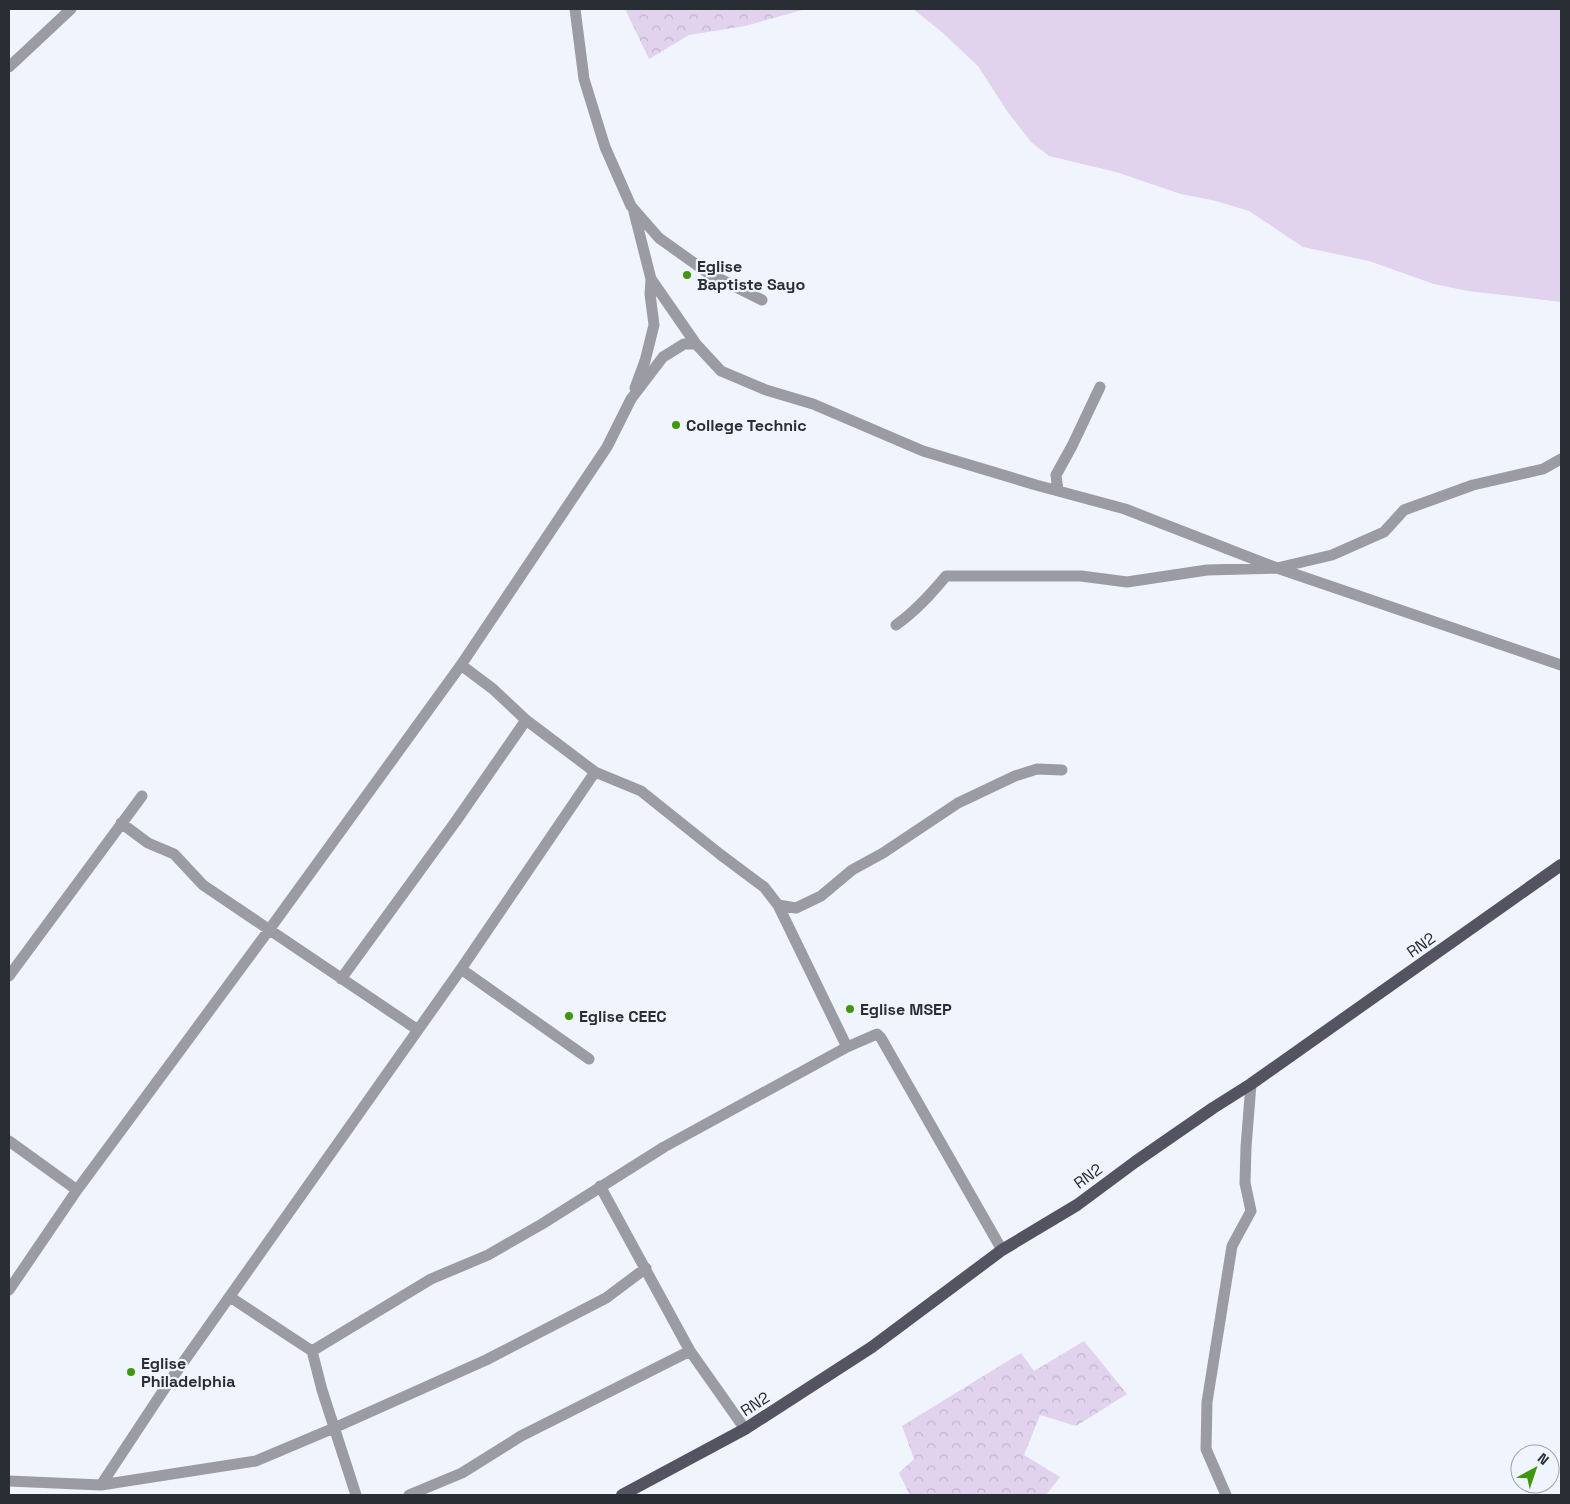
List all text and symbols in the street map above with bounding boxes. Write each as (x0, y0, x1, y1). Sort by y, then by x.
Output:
place label: Eglise Baptiste Sayo (697, 256, 805, 295)
marker: Eglise Baptiste Sayo (681, 269, 693, 281)
place label: College Technic (686, 415, 807, 436)
marker: College Technic (670, 419, 682, 431)
street label: RN2 (1403, 928, 1439, 962)
place label: Eglise MSEP (860, 999, 952, 1020)
marker: Eglise MSEP (844, 1003, 856, 1015)
place label: Eglise CEEC (579, 1006, 667, 1027)
marker: Eglise CEEC (563, 1010, 575, 1022)
street label: RN2 (1070, 1159, 1106, 1193)
place label: Eglise Philadelphia (141, 1353, 235, 1392)
marker: Eglise Philadelphia (125, 1366, 137, 1378)
street label: RN2 (737, 1387, 773, 1421)
north arrow (1510, 1444, 1560, 1494)
text: N (1534, 1449, 1553, 1469)

